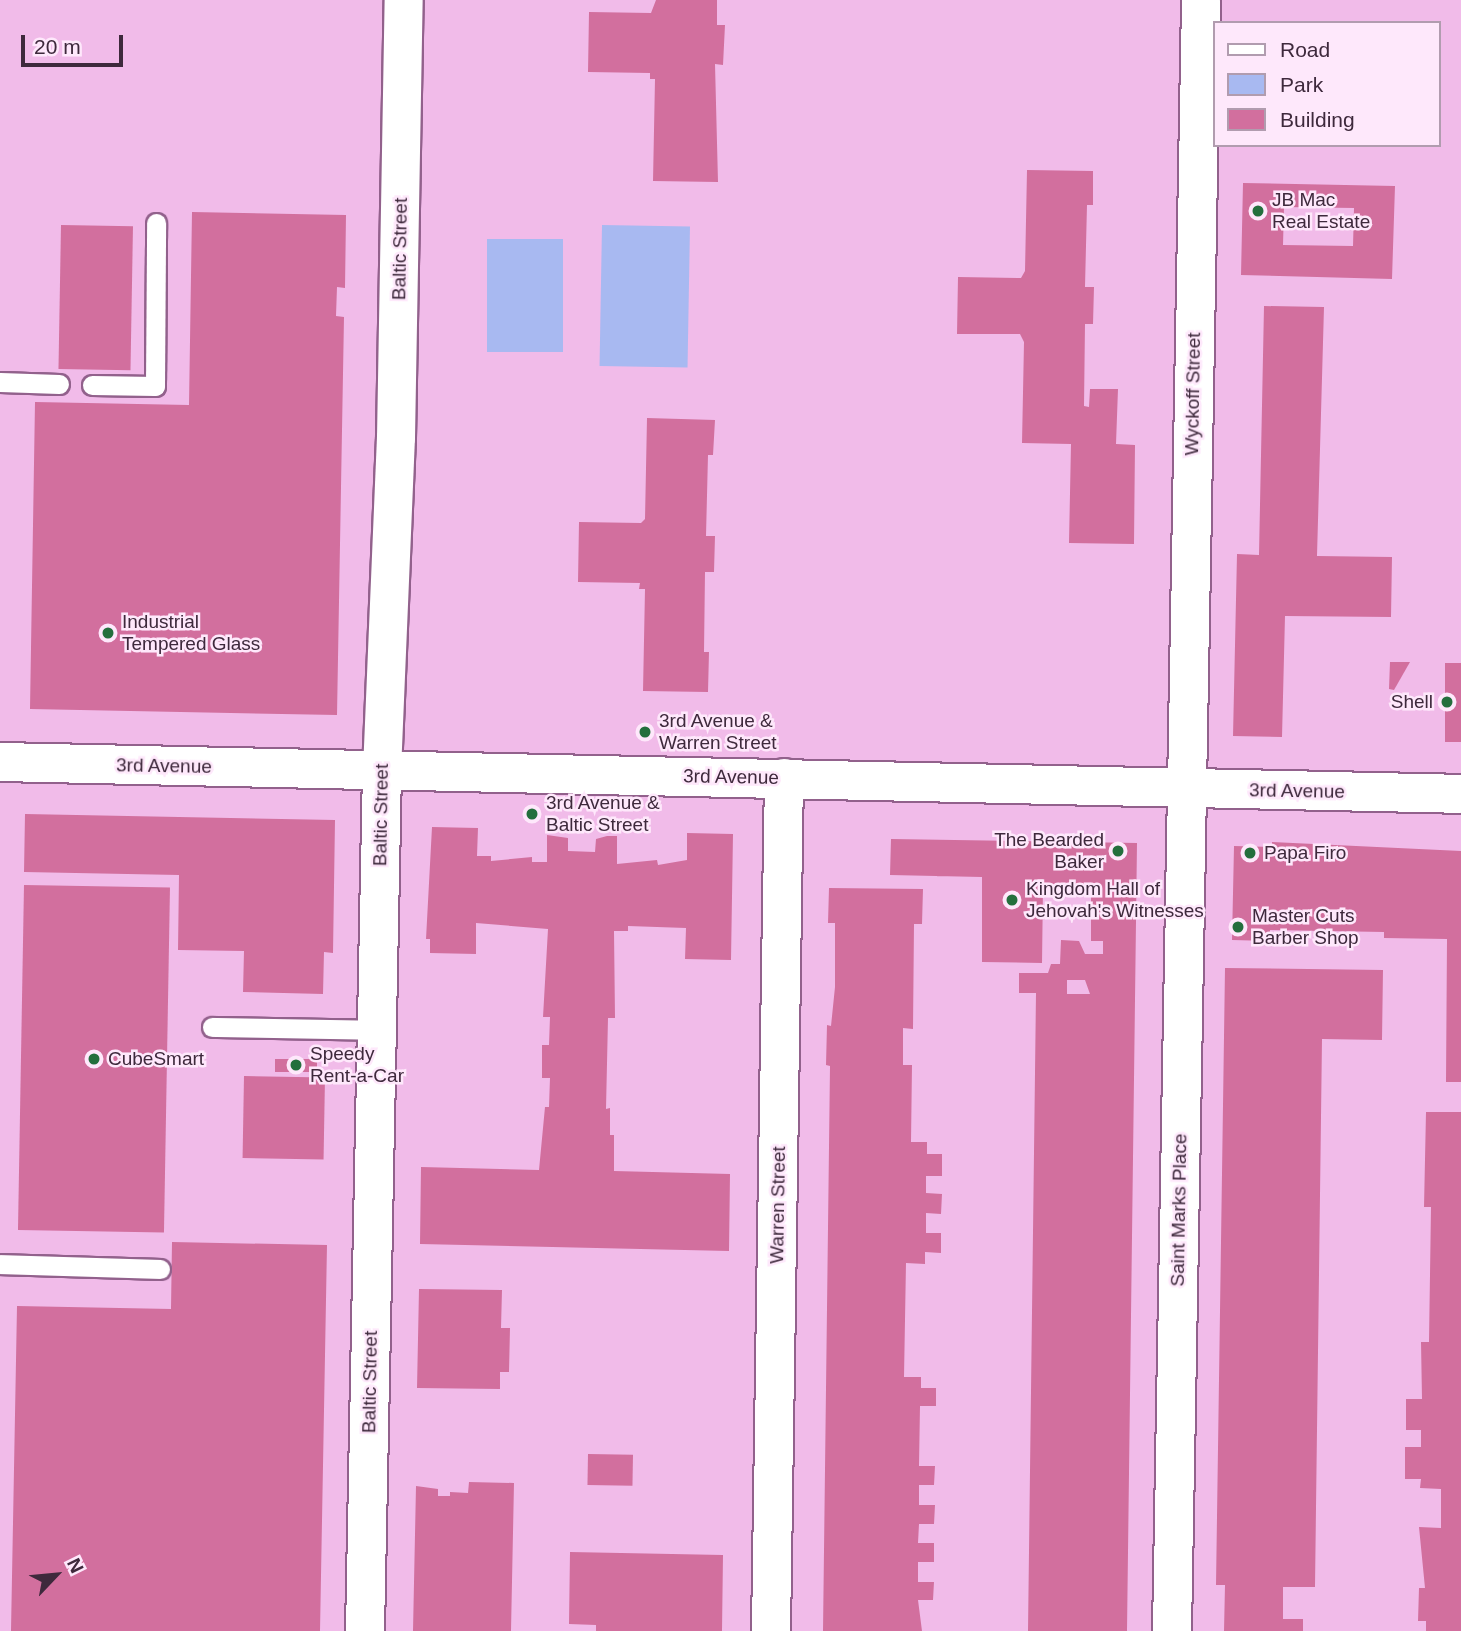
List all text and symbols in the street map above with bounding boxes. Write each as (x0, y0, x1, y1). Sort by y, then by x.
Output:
scale bar (24, 21, 126, 65)
legend (1212, 21, 1440, 147)
text: 20 m (34, 35, 81, 58)
text: Road (1280, 38, 1330, 61)
text: Park (1280, 73, 1323, 96)
text: Building (1280, 108, 1355, 131)
place label: JB Mac Real Estate (1272, 189, 1370, 233)
street label: Baltic Street (388, 198, 412, 300)
marker: JB Mac Real Estate (1250, 203, 1266, 219)
street label: Wyckoff Street (1181, 332, 1205, 456)
place label: Industrial Tempered Glass (122, 611, 260, 655)
marker: Industrial Tempered Glass (100, 625, 116, 641)
place label: Shell (1391, 691, 1433, 713)
marker: Shell (1439, 694, 1455, 710)
place label: 3rd Avenue & Warren Street (659, 710, 777, 754)
marker: 3rd Avenue & Warren Street (637, 724, 653, 740)
street label: 3rd Avenue (115, 754, 213, 778)
street label: Baltic Street (369, 764, 393, 866)
street label: 3rd Avenue (682, 765, 780, 789)
street label: 3rd Avenue (1248, 779, 1346, 803)
place label: 3rd Avenue & Baltic Street (546, 792, 661, 836)
marker: 3rd Avenue & Baltic Street (524, 806, 540, 822)
place label: The Bearded Baker (994, 829, 1104, 873)
place label: Papa Firo (1264, 842, 1346, 864)
marker: The Bearded Baker (1110, 843, 1126, 859)
marker: Papa Firo (1242, 845, 1258, 861)
place label: Kingdom Hall of Jehovah's Witnesses (1026, 878, 1204, 922)
marker: Kingdom Hall of Jehovah's Witnesses (1004, 892, 1020, 908)
place label: Master Cuts Barber Shop (1252, 905, 1359, 949)
marker: Master Cuts Barber Shop (1230, 919, 1246, 935)
place label: Speedy Rent-a-Car (310, 1043, 404, 1087)
place label: CubeSmart (108, 1048, 204, 1070)
marker: CubeSmart (86, 1051, 102, 1067)
marker: Speedy Rent-a-Car (288, 1057, 304, 1073)
street label: Saint Marks Place (1166, 1133, 1192, 1287)
street label: Warren Street (766, 1146, 790, 1264)
street label: Baltic Street (358, 1331, 382, 1433)
north arrow (21, 1540, 91, 1610)
text: N (63, 1555, 88, 1576)

